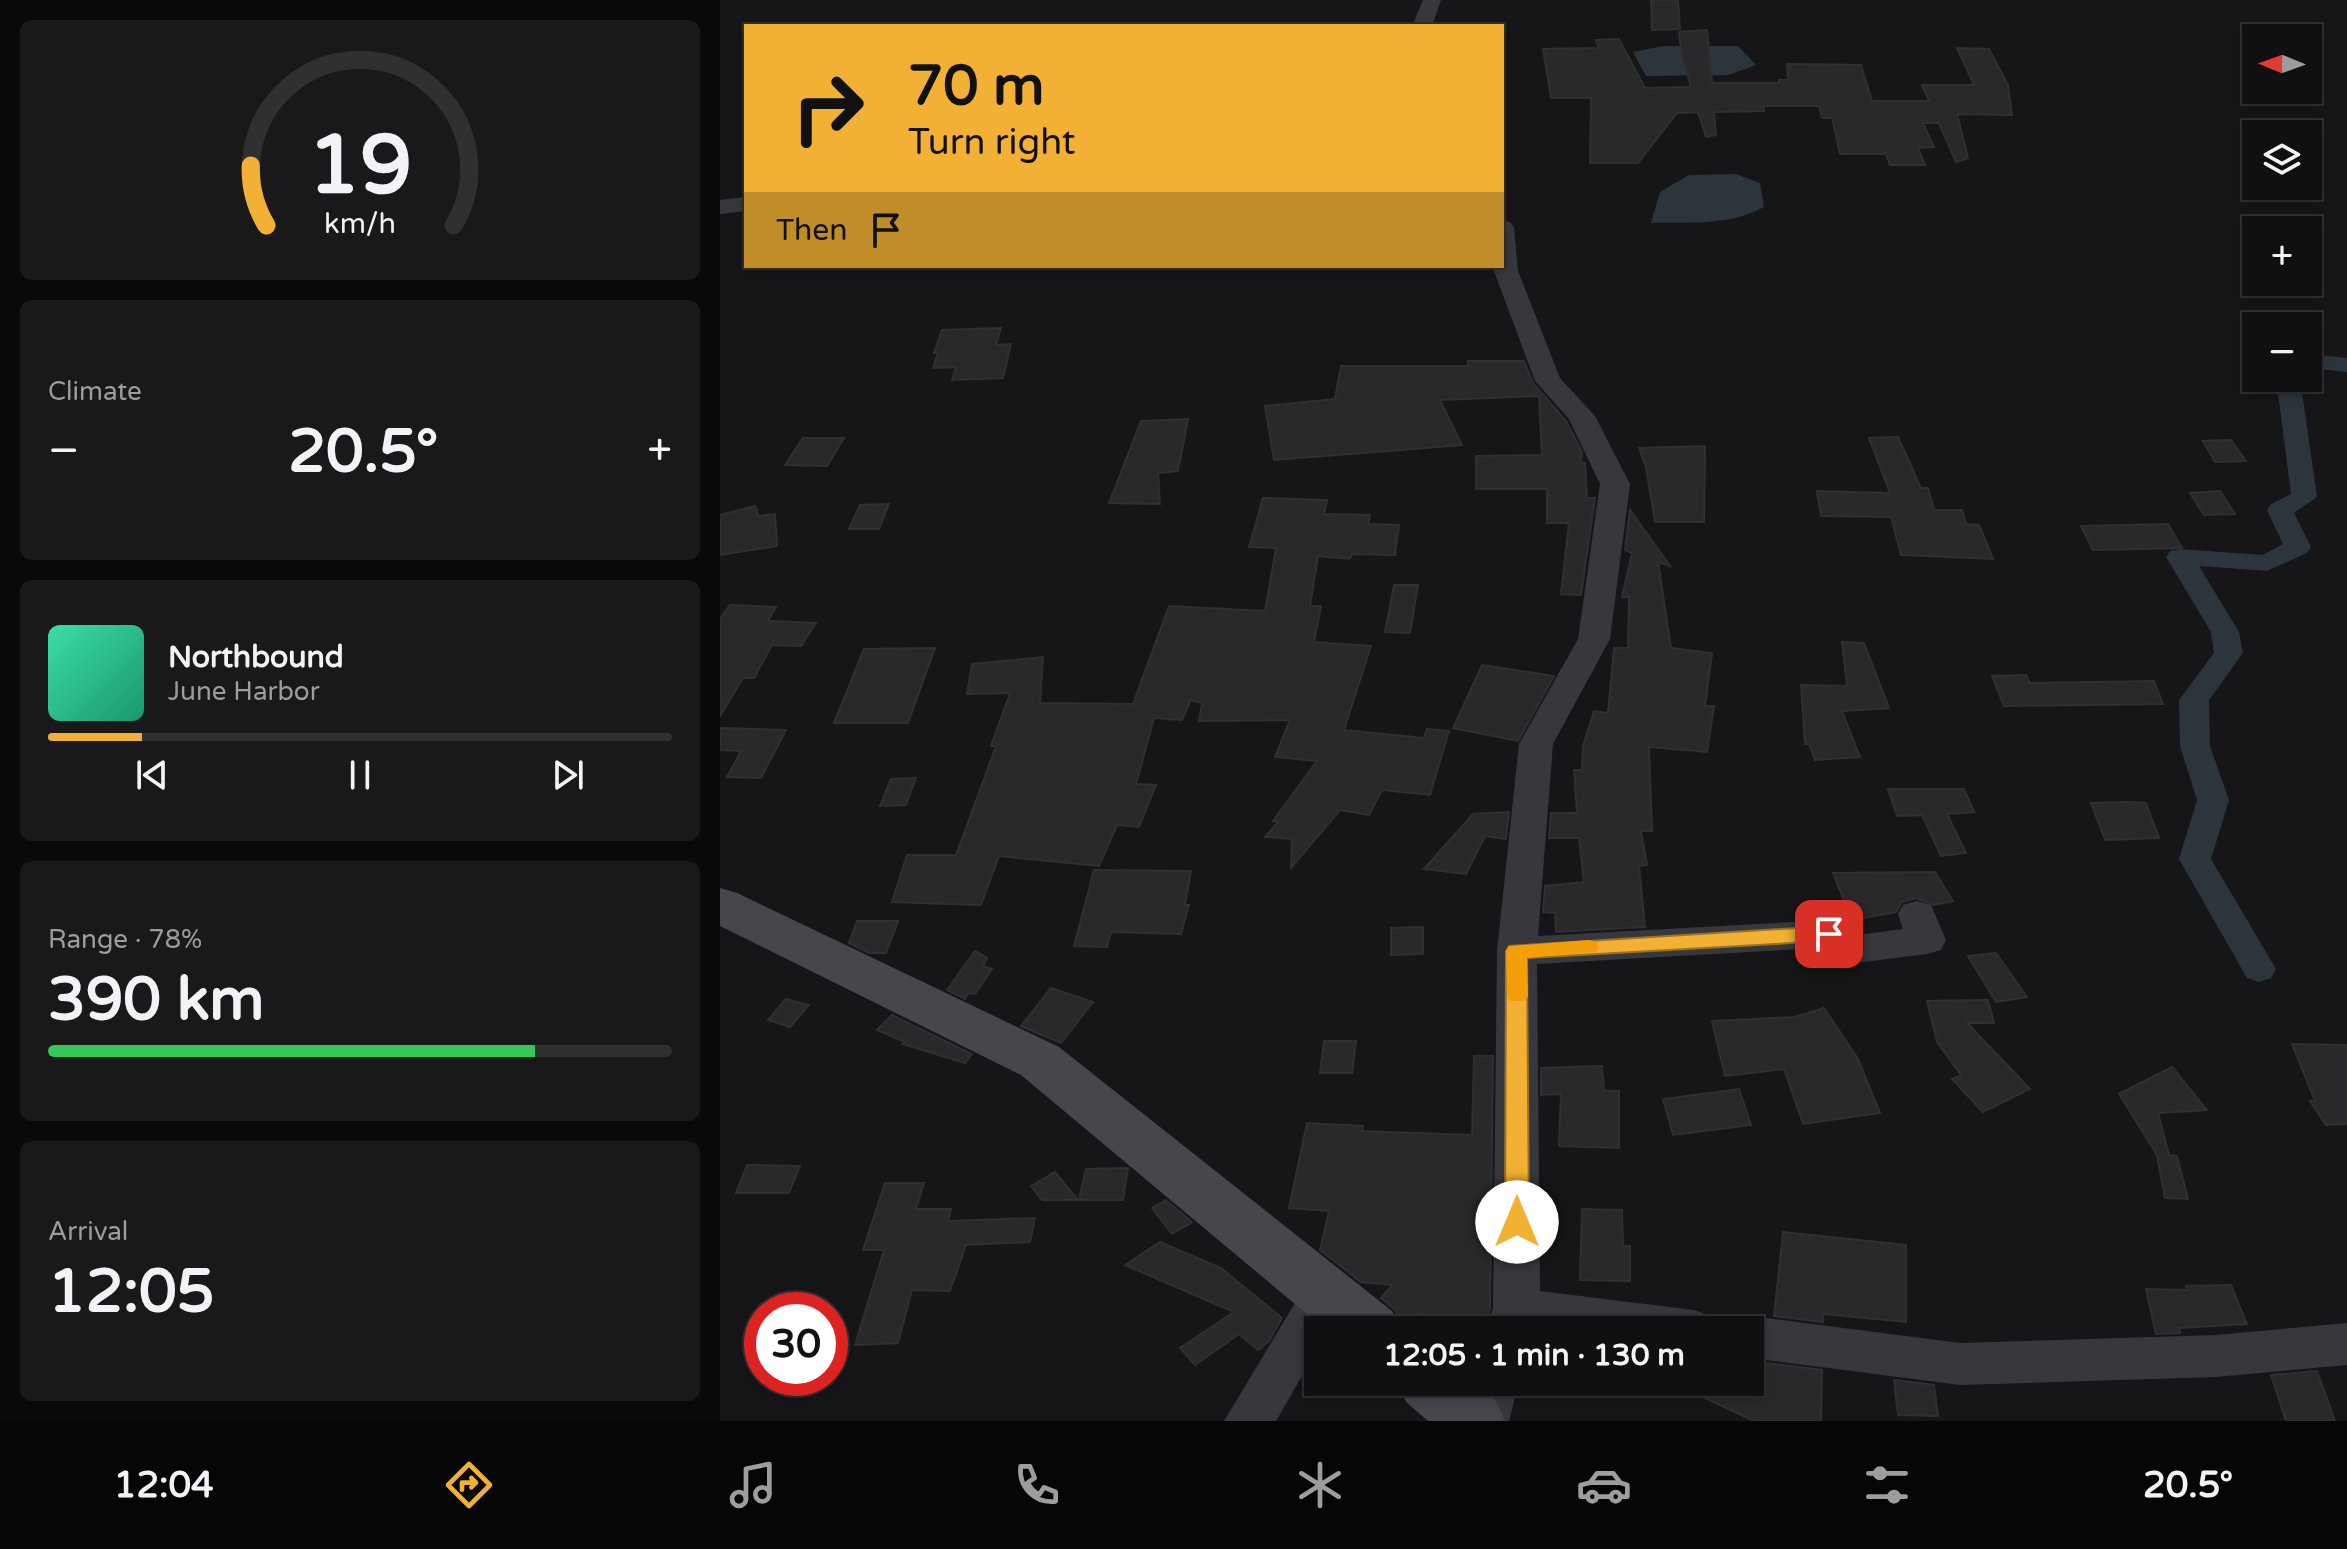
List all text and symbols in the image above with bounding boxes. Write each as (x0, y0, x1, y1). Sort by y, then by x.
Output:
north arrow (2242, 24, 2322, 104)
map controls (2242, 24, 2322, 392)
text: 70 m (908, 53, 1044, 120)
icon: right (776, 56, 880, 160)
text: 19 (308, 116, 412, 216)
button: layers (2242, 120, 2322, 200)
text: Turn right (908, 121, 1075, 164)
text: km/h (324, 207, 396, 241)
icon: arrive (864, 208, 908, 252)
text: Then (776, 212, 848, 249)
button: + (2242, 216, 2322, 296)
button: − (2242, 312, 2322, 392)
text: Climate (48, 376, 142, 407)
text: 20.5° (288, 416, 438, 488)
text: − (48, 425, 79, 478)
text: + (647, 425, 672, 478)
text: Northbound (168, 639, 344, 676)
text: June Harbor (168, 676, 320, 707)
icon: previous (130, 753, 174, 797)
icon: pause (338, 753, 382, 797)
icon: next (546, 753, 590, 797)
pin (1795, 900, 1863, 968)
icon: arrive (1807, 912, 1851, 956)
text: Range · 78% (48, 924, 202, 955)
text: 390 km (48, 964, 264, 1036)
position arrow (1475, 1180, 1559, 1264)
text: Arrival (48, 1216, 128, 1247)
text: 12:05 (48, 1256, 214, 1328)
speed limit sign: 30 (744, 1292, 848, 1396)
text: 12:05 · 1 min · 130 m (1383, 1337, 1685, 1374)
icon: directions (441, 1457, 497, 1513)
icon: music (725, 1457, 781, 1513)
icon: phone (1009, 1457, 1065, 1513)
icon: climate (1292, 1457, 1348, 1513)
icon: car (1576, 1457, 1632, 1513)
icon: filters (1859, 1457, 1915, 1513)
text: 12:04 (114, 1464, 214, 1507)
text: 20.5° (2143, 1464, 2233, 1507)

